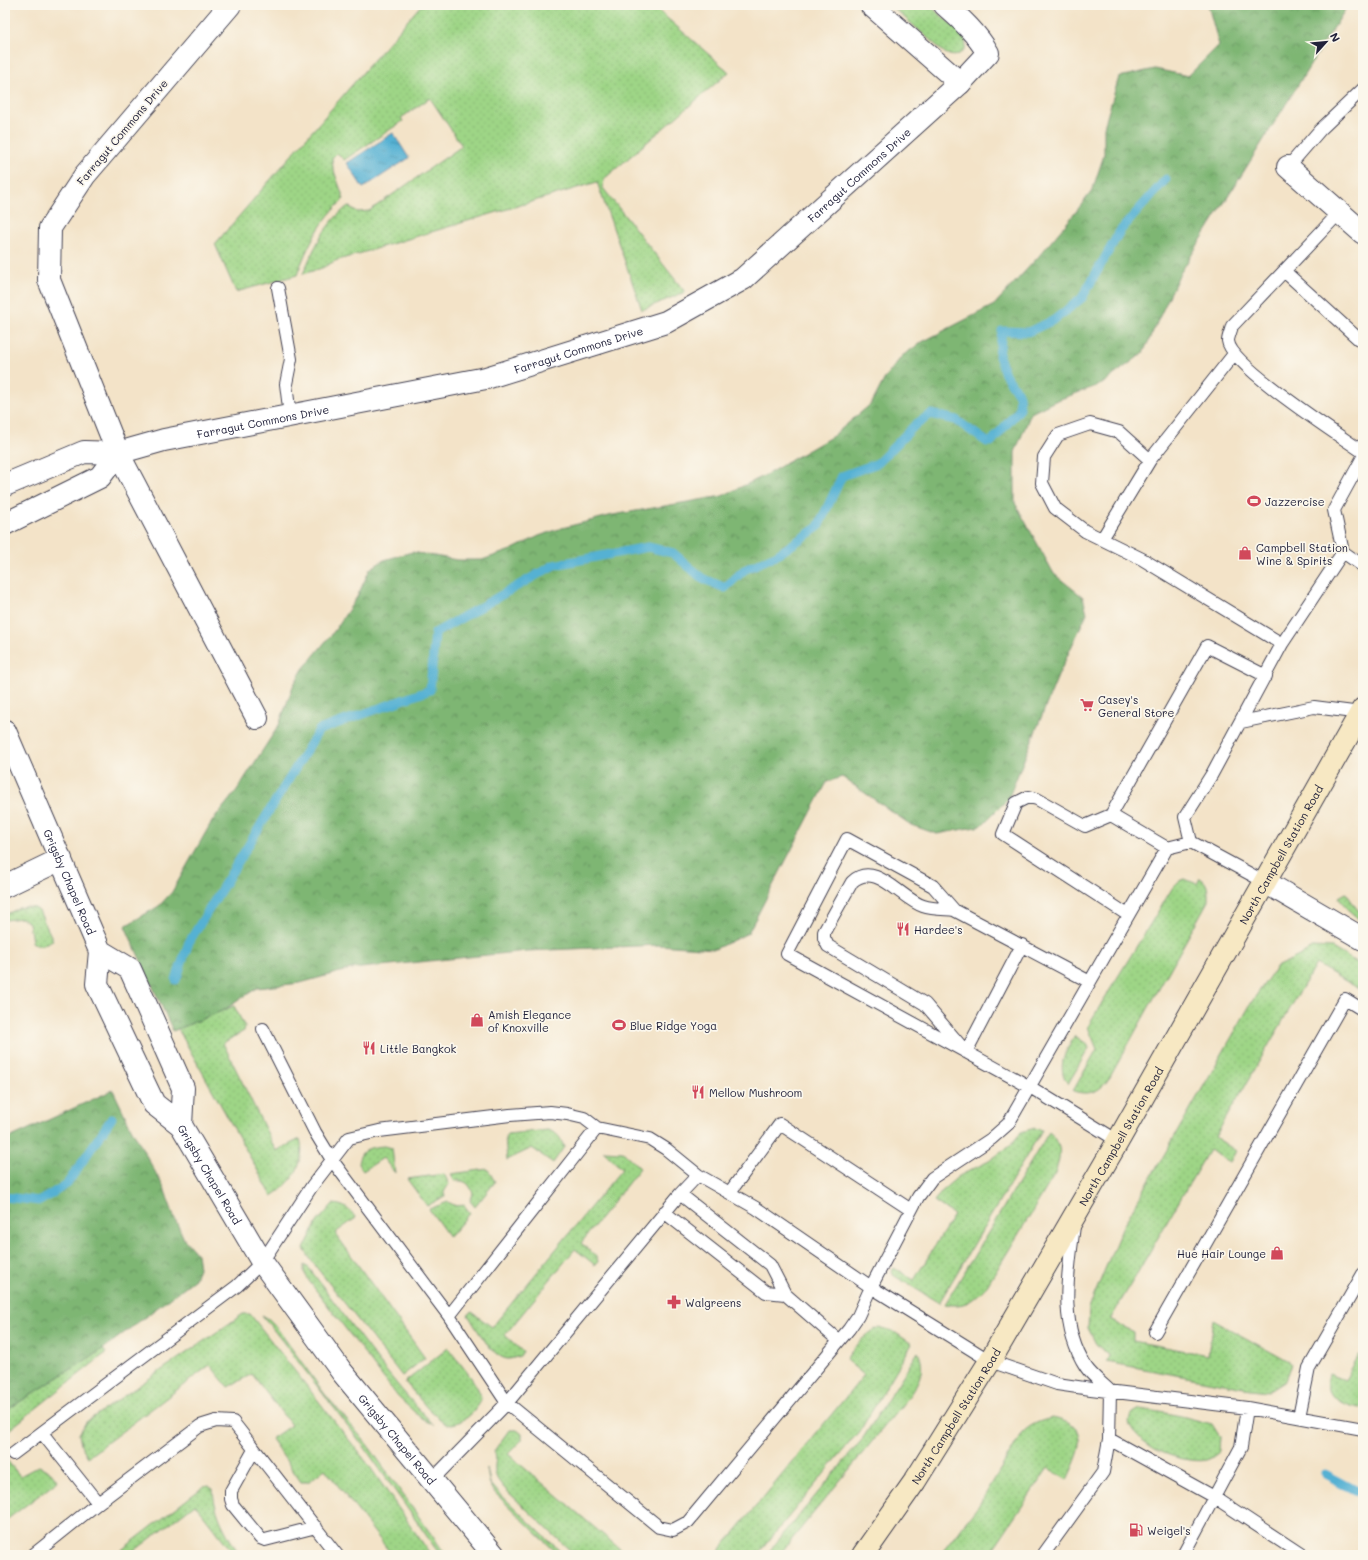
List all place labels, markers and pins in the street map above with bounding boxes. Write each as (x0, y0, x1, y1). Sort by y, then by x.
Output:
sports icon: Jazzercise (1246, 493, 1262, 509)
place label: Jazzercise (1265, 494, 1325, 509)
place label: Campbell Station Wine & Spirits (1256, 540, 1348, 568)
shop icon: Campbell Station Wine & Spirits (1237, 545, 1253, 561)
place label: Casey's General Store (1098, 692, 1175, 720)
supermarket icon: Casey's General Store (1079, 697, 1095, 713)
restaurant icon: Hardee's (895, 921, 911, 937)
place label: Hardee's (914, 922, 963, 937)
place label: Amish Elegance of Knoxville (488, 1007, 571, 1035)
shop icon: Amish Elegance of Knoxville (469, 1012, 485, 1028)
sports icon: Blue Ridge Yoga (611, 1017, 627, 1033)
place label: Blue Ridge Yoga (630, 1018, 717, 1033)
restaurant icon: Little Bangkok (361, 1040, 377, 1056)
place label: Little Bangkok (380, 1041, 456, 1056)
restaurant icon: Mellow Mushroom (690, 1084, 706, 1100)
place label: Mellow Mushroom (709, 1085, 802, 1100)
shop icon: Hue Hair Lounge (1269, 1245, 1285, 1261)
place label: Hue Hair Lounge (1177, 1246, 1266, 1261)
pharmacy icon: Walgreens (666, 1294, 682, 1310)
place label: Walgreens (685, 1295, 741, 1310)
fuel station icon: Weigel's (1128, 1522, 1144, 1538)
place label: Weigel's (1147, 1523, 1191, 1538)

